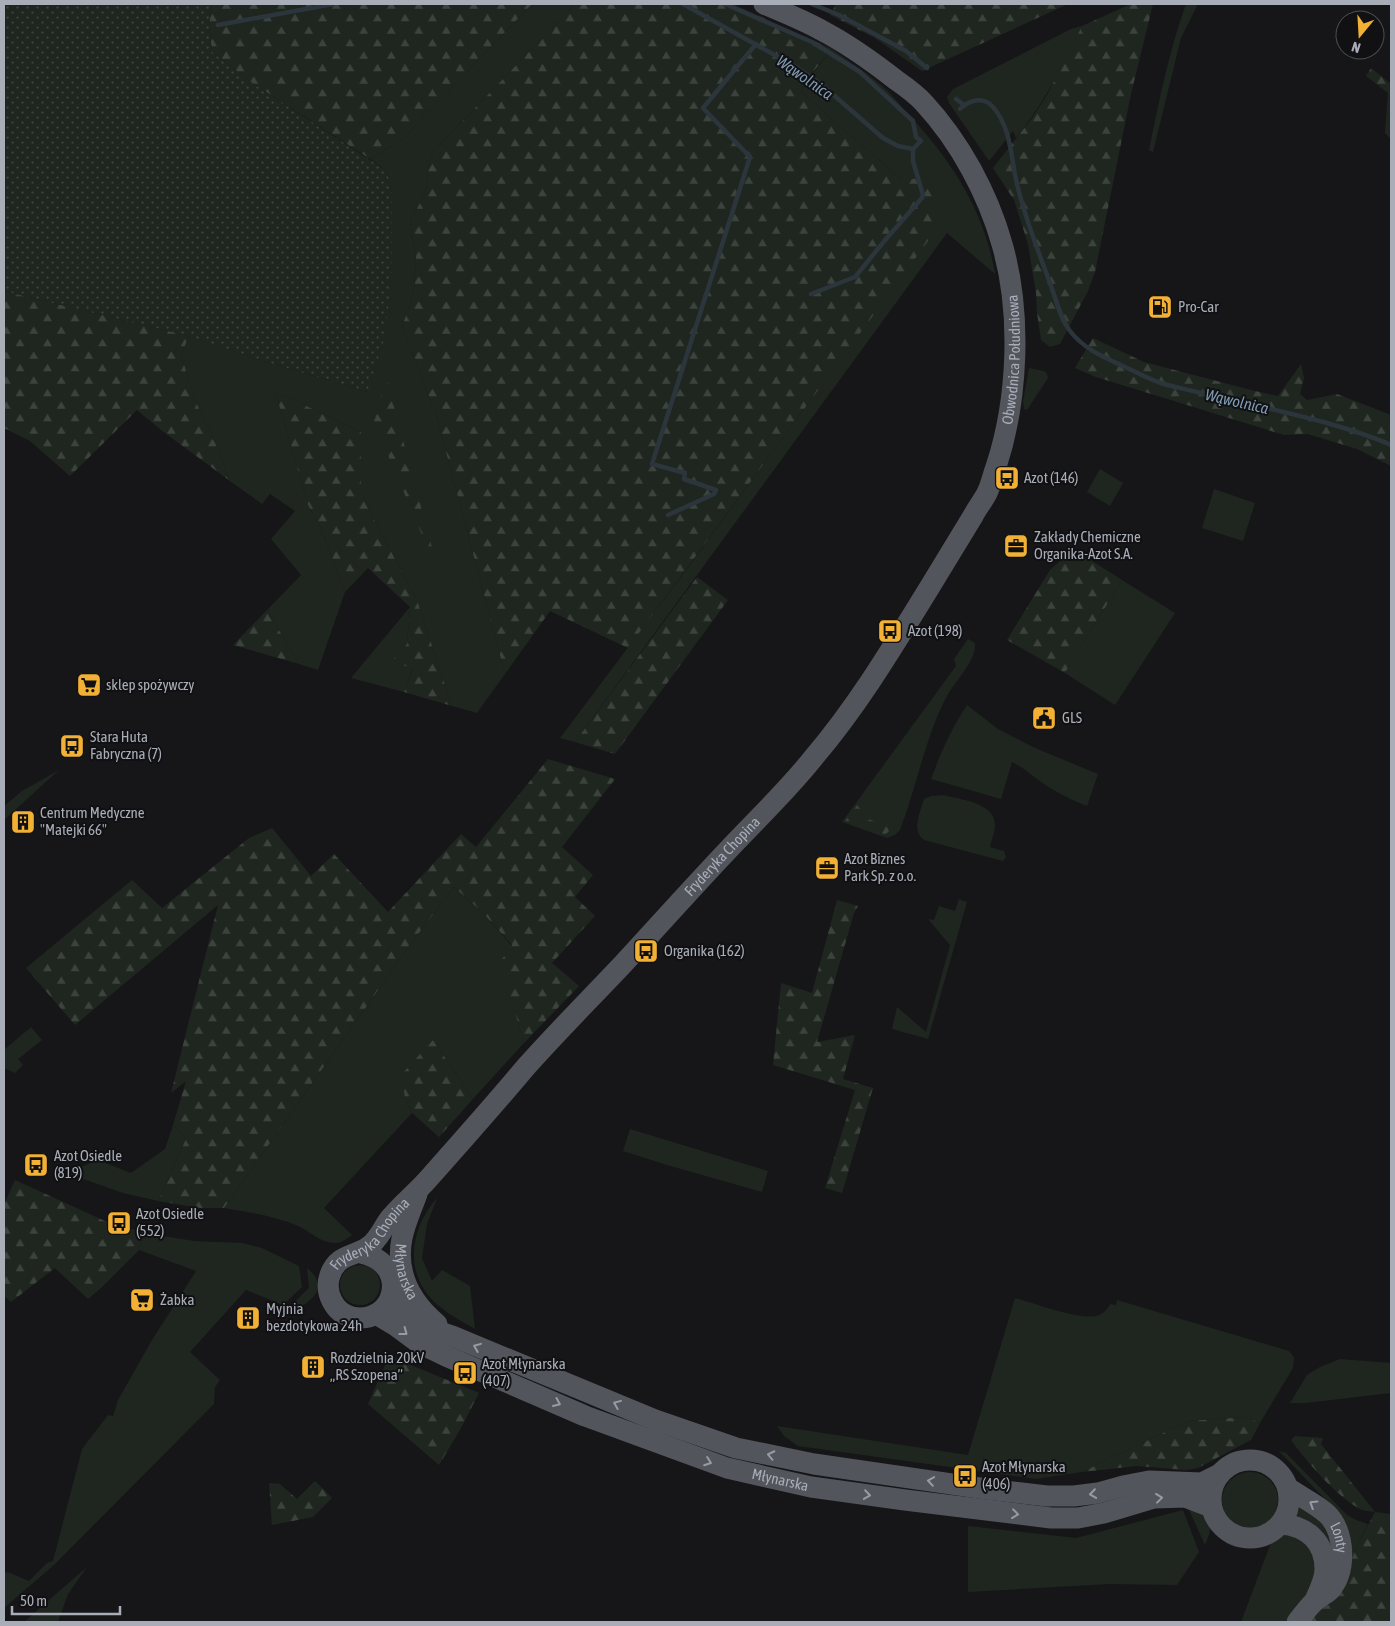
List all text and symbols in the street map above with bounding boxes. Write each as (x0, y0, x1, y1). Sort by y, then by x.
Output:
north arrow (1335, 10, 1385, 60)
text: N (1350, 38, 1362, 56)
water label: Wąwolnica (773, 51, 837, 104)
street label: Obwodnica Południowa (998, 294, 1023, 426)
fuel station icon: Pro-Car (1147, 294, 1173, 320)
place label: Pro-Car (1178, 298, 1219, 315)
water label: Wąwolnica (1203, 385, 1271, 418)
bus stop icon: Azot (146) (994, 465, 1020, 491)
place label: Azot (146) (1024, 469, 1078, 486)
place label: Zakłady Chemiczne Organika-Azot S.A. (1034, 528, 1141, 562)
office icon: Zakłady Chemiczne Organika-Azot S.A. (1003, 533, 1029, 559)
bus stop icon: Azot (198) (877, 618, 903, 644)
place label: Azot (198) (908, 622, 962, 639)
supermarket icon: sklep spożywczy (76, 672, 102, 698)
place label: sklep spożywczy (106, 676, 195, 693)
public building icon: GLS (1031, 705, 1057, 731)
place label: GLS (1062, 709, 1082, 726)
place label: Stara Huta Fabryczna (7) (90, 728, 162, 762)
bus stop icon: Stara Huta Fabryczna (7) (59, 733, 85, 759)
place label: Centrum Medyczne "Matejki 66" (40, 804, 145, 838)
building icon: Centrum Medyczne "Matejki 66" (10, 809, 36, 835)
street label: Fryderyka Chopina (681, 813, 763, 899)
place label: Azot Biznes Park Sp. z o.o. (844, 850, 916, 884)
office icon: Azot Biznes Park Sp. z o.o. (814, 855, 840, 881)
bus stop icon: Organika (162) (633, 938, 659, 964)
place label: Organika (162) (664, 942, 745, 959)
place label: Azot Osiedle (819) (54, 1147, 122, 1181)
bus stop icon: Azot Osiedle (819) (23, 1152, 49, 1178)
street label: Fryderyka Chopina (326, 1194, 413, 1273)
place label: Azot Osiedle (552) (136, 1205, 204, 1239)
bus stop icon: Azot Osiedle (552) (106, 1210, 132, 1236)
street label: Młynarska (392, 1243, 422, 1303)
supermarket icon: Żabka (129, 1287, 155, 1313)
place label: Żabka (160, 1291, 194, 1308)
place label: Myjnia bezdotykowa 24h (266, 1300, 362, 1334)
building icon: Myjnia bezdotykowa 24h (235, 1305, 261, 1331)
one-way arrow (398, 1326, 408, 1335)
one-way arrow (473, 1342, 482, 1353)
place label: Rozdzielnia 20kV „RS Szopena” (330, 1349, 425, 1383)
building icon: Rozdzielnia 20kV „RS Szopena” (300, 1354, 326, 1380)
place label: Azot Młynarska (407) (482, 1355, 566, 1389)
bus stop icon: Azot Młynarska (407) (452, 1360, 478, 1386)
one-way arrow (552, 1397, 561, 1408)
one-way arrow (613, 1400, 622, 1411)
one-way arrow (766, 1450, 775, 1461)
one-way arrow (704, 1456, 712, 1466)
place label: Azot Młynarska (406) (982, 1458, 1066, 1492)
bus stop icon: Azot Młynarska (406) (952, 1463, 978, 1489)
street label: Młynarska (750, 1465, 810, 1494)
one-way arrow (927, 1476, 936, 1486)
one-way arrow (1088, 1488, 1097, 1498)
one-way arrow (863, 1489, 871, 1500)
one-way arrow (1155, 1494, 1163, 1504)
one-way arrow (1309, 1501, 1318, 1511)
one-way arrow (1012, 1508, 1020, 1519)
street label: Lonty (1327, 1519, 1351, 1553)
scale bar (12, 1584, 120, 1616)
text: 50 m (20, 1592, 47, 1609)

